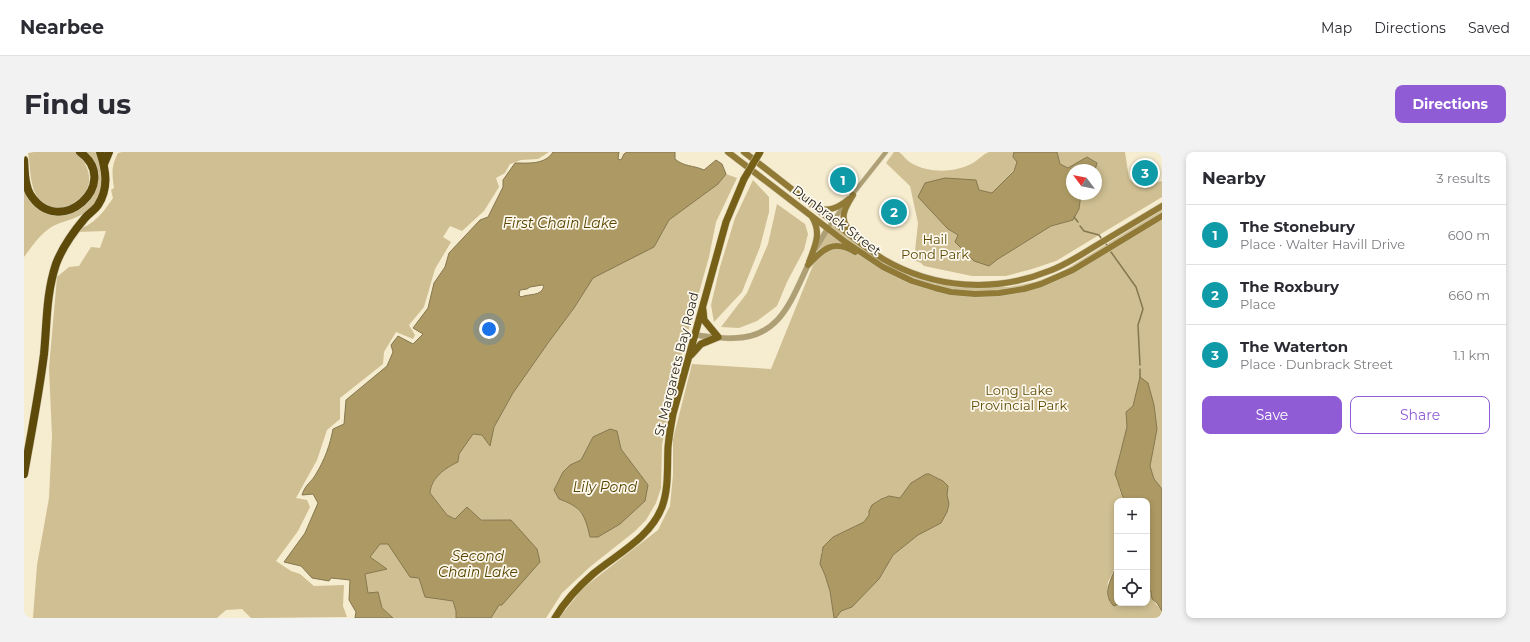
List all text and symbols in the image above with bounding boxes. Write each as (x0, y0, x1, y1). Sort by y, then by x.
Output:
text: Nearbee (20, 16, 104, 39)
text: Map (1321, 19, 1352, 37)
text: Directions (1374, 19, 1446, 37)
text: Saved (1468, 19, 1510, 37)
button: Directions (1395, 85, 1506, 123)
text: Find us (24, 87, 131, 121)
pin: 3 (1132, 158, 1158, 188)
north arrow (1066, 164, 1102, 200)
pin: 1 (830, 165, 856, 195)
text: Nearby (1202, 168, 1266, 188)
text: 3 results (1436, 170, 1490, 186)
street label: Dunbrack Street (789, 181, 885, 259)
pin: 2 (881, 197, 907, 227)
water label: First Chain Lake (503, 214, 617, 232)
text: The Stonebury (1240, 217, 1355, 236)
text: 1 (1212, 227, 1218, 243)
text: 600 m (1448, 227, 1490, 243)
park label: Hail Pond Park (901, 231, 969, 262)
text: Place · Walter Havill Drive (1240, 236, 1405, 252)
text: The Roxbury (1240, 277, 1339, 296)
text: 2 (1211, 287, 1219, 303)
text: 660 m (1448, 287, 1490, 303)
street label: St Margarets Bay Road (650, 290, 702, 438)
text: Place (1240, 296, 1276, 312)
your location (479, 319, 499, 339)
text: The Waterton (1240, 337, 1348, 356)
text: 3 (1211, 347, 1219, 363)
text: 1.1 km (1453, 347, 1490, 363)
text: Place · Dunbrack Street (1240, 356, 1393, 372)
park label: Long Lake Provincial Park (971, 382, 1067, 413)
button: Save (1202, 396, 1342, 434)
button: Share (1350, 396, 1490, 434)
water label: Lily Pond (573, 478, 638, 496)
map controls (1114, 498, 1150, 606)
button: + (1114, 498, 1150, 534)
button: − (1114, 534, 1150, 570)
water label: Second Chain Lake (438, 547, 518, 581)
button: locate (1114, 570, 1150, 606)

